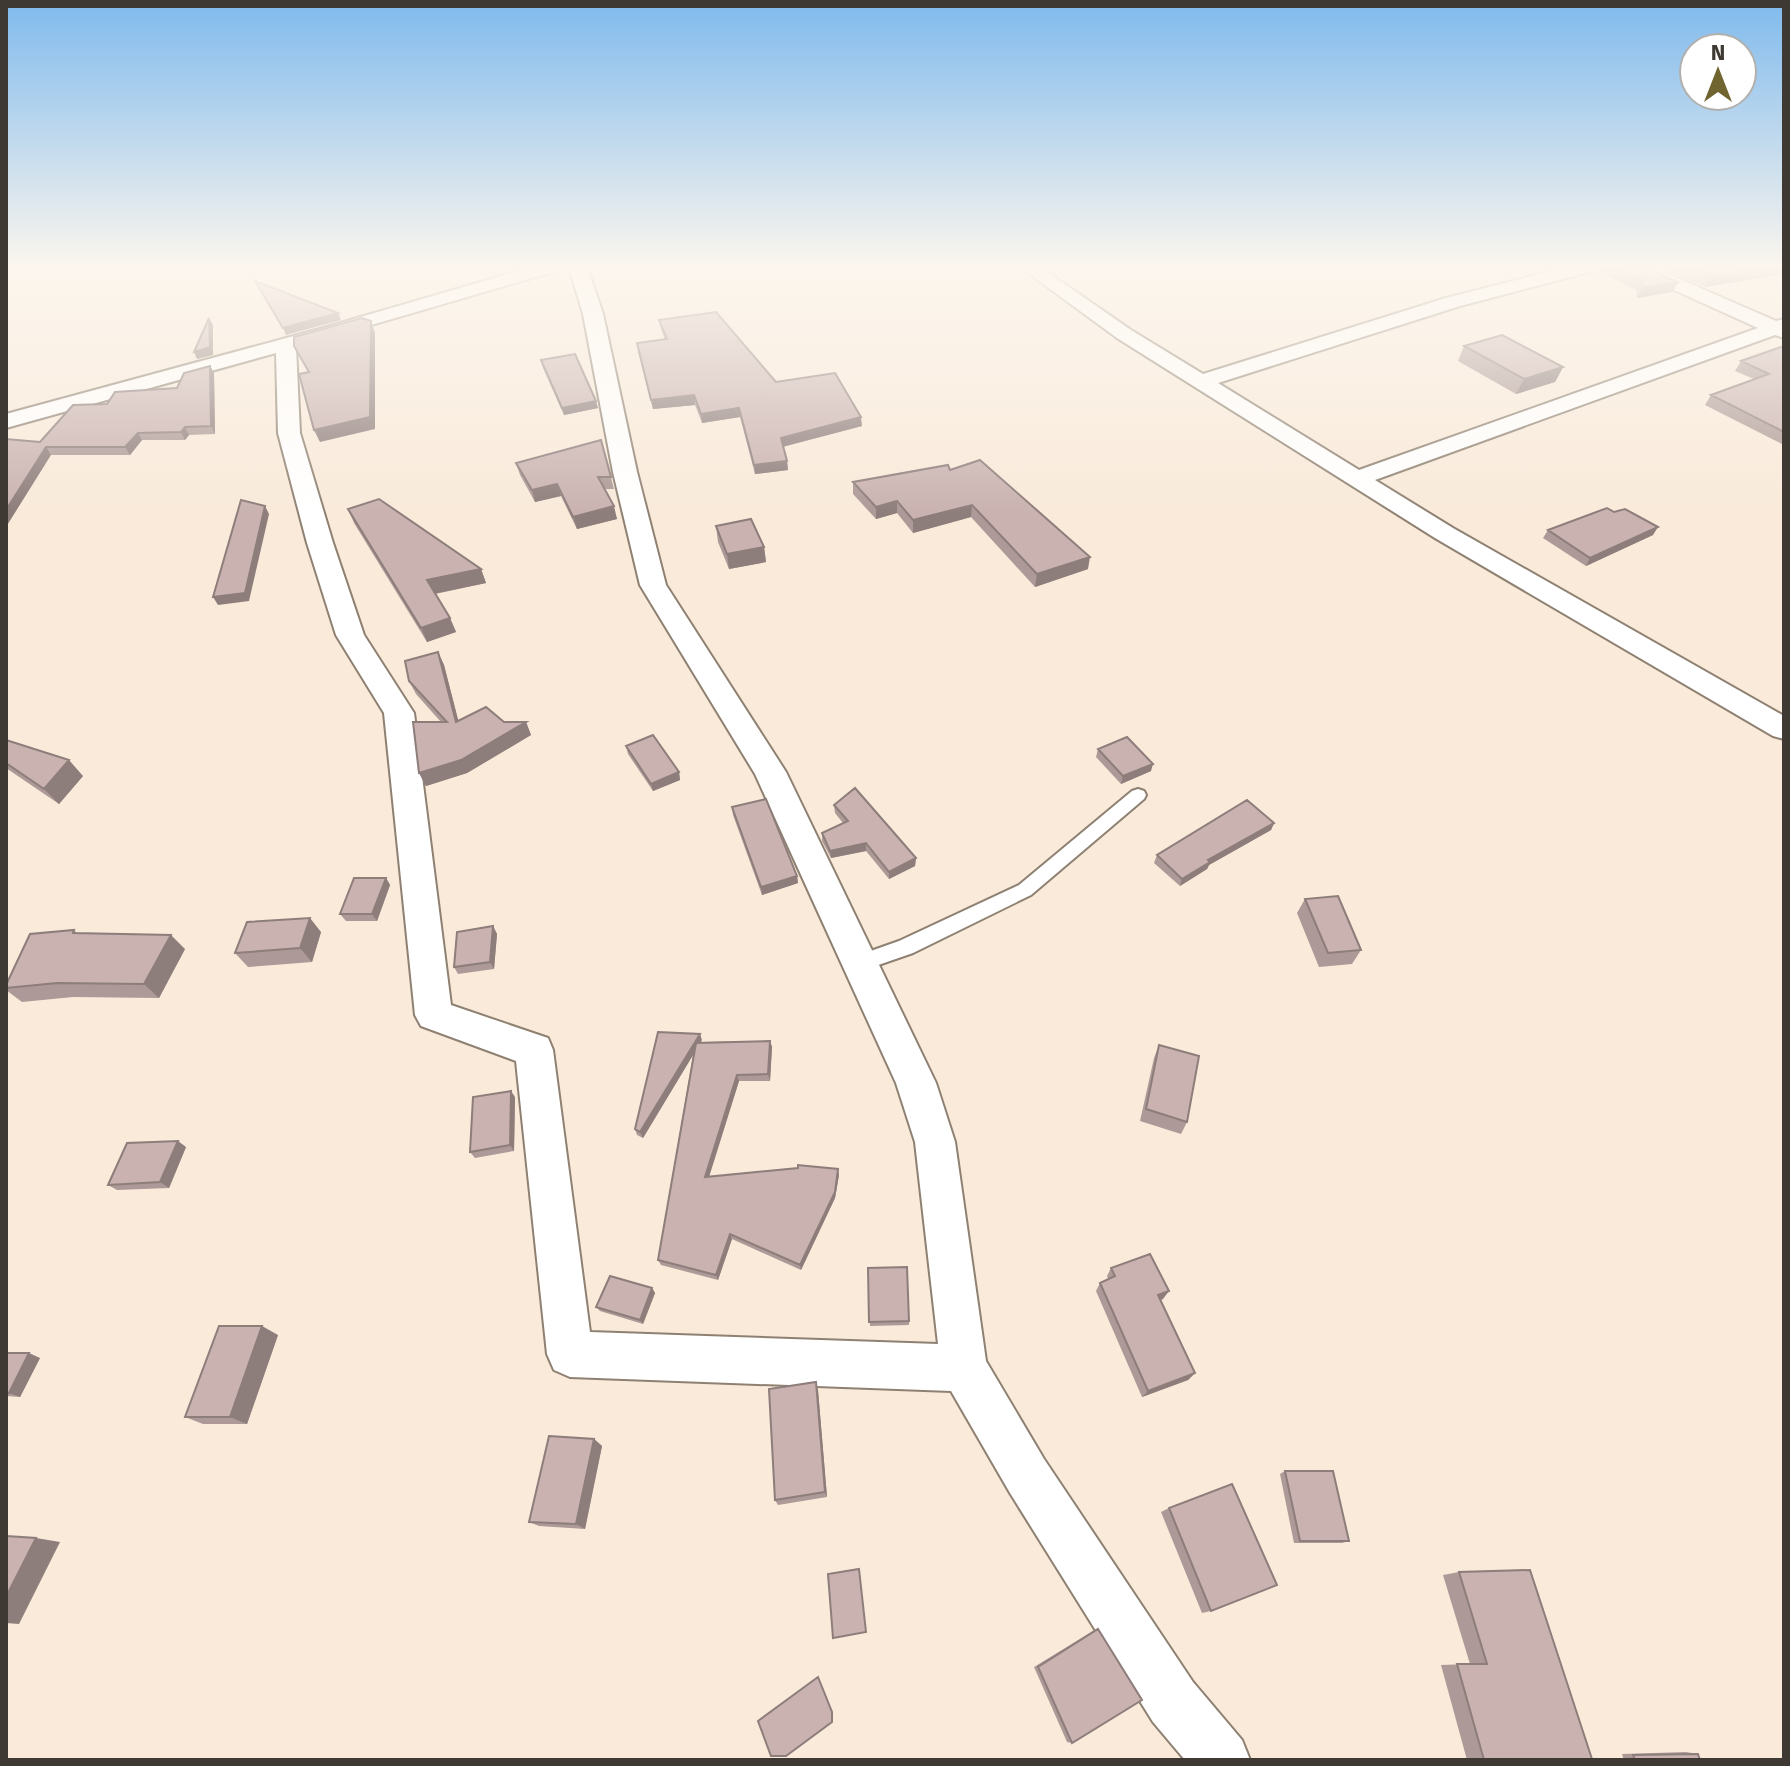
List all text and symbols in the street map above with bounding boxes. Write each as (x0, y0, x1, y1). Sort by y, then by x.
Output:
north arrow (1678, 32, 1758, 112)
text: N (1711, 39, 1725, 66)

